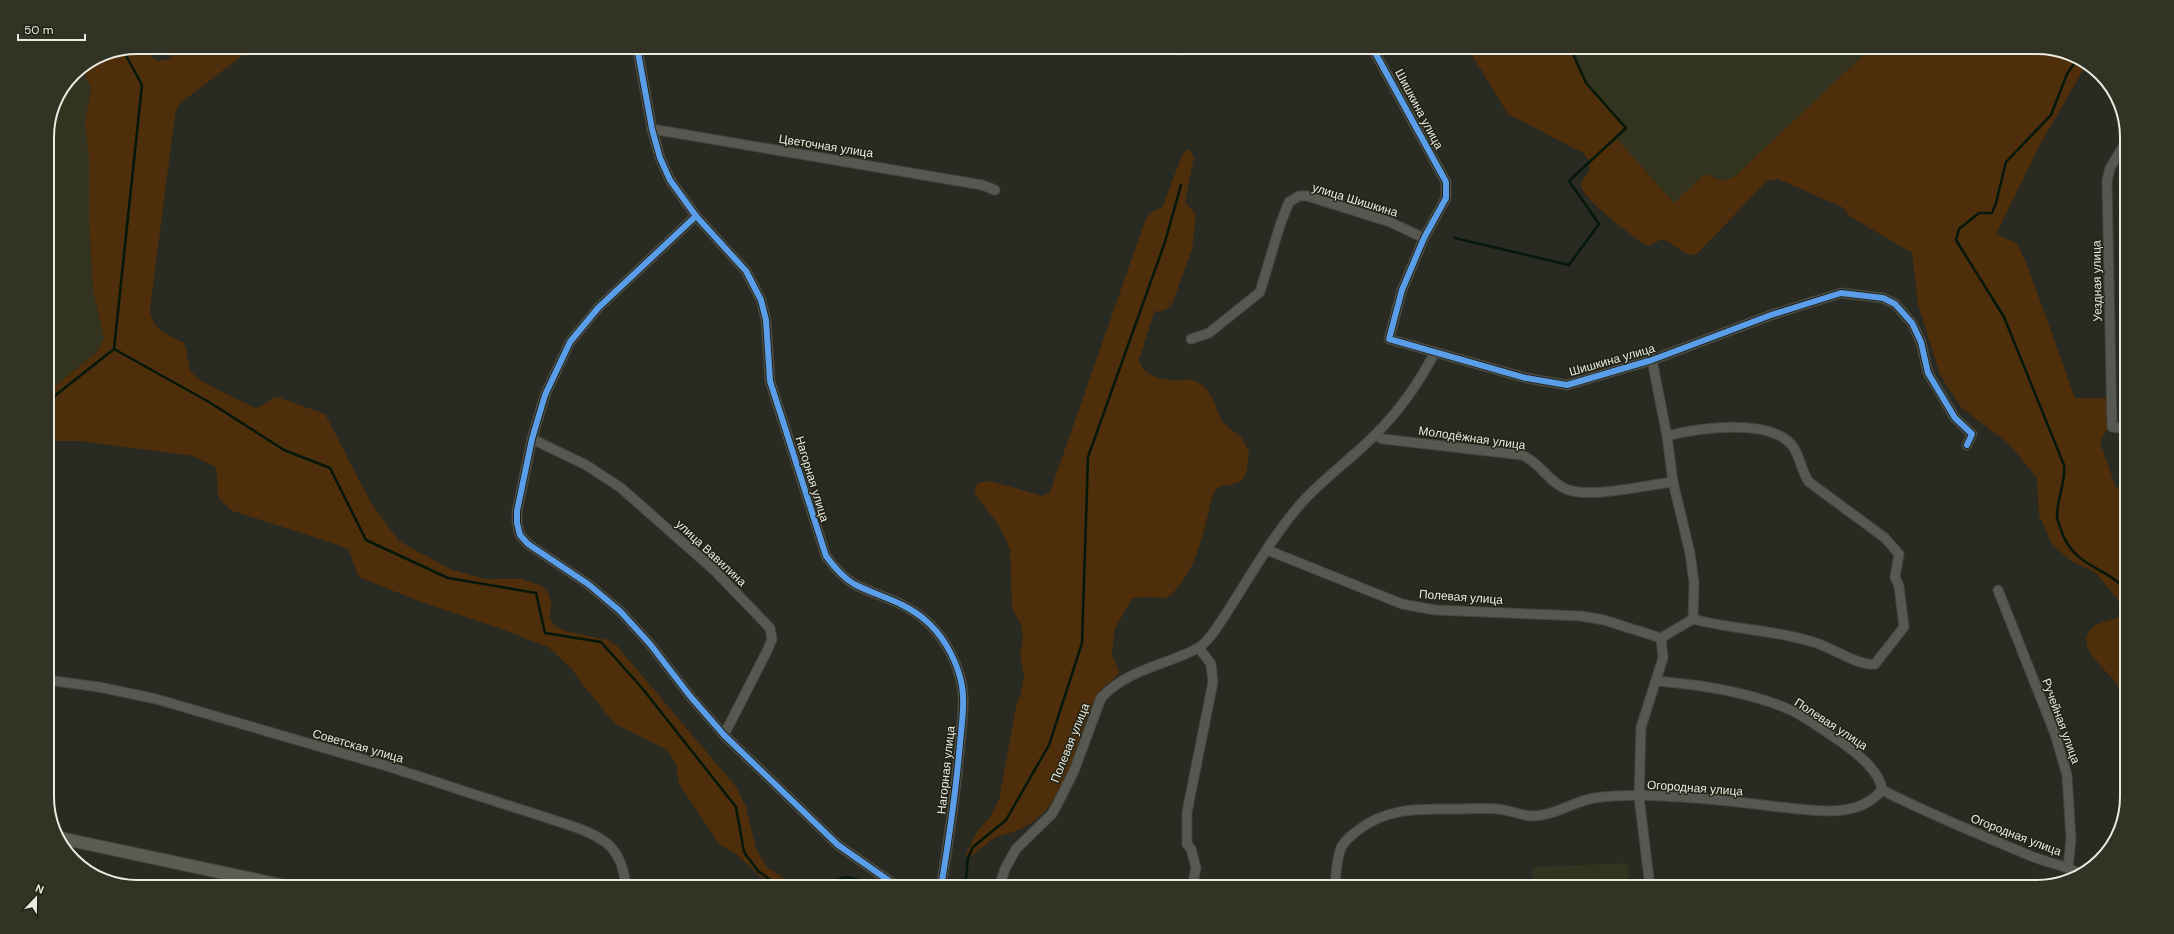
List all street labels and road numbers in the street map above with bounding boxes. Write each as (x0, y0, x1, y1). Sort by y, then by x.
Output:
street label: Шишкина улица (1391, 66, 1447, 152)
street label: Цветочная улица (778, 131, 875, 161)
street label: улица Шишкина (1310, 179, 1400, 221)
street label: Уездная улица (2088, 240, 2106, 322)
street label: Шишкина улица (1567, 340, 1657, 380)
street label: Молодёжная улица (1418, 423, 1527, 453)
street label: Нагорная улица (791, 434, 833, 524)
street label: улица Вавилина (672, 516, 750, 590)
street label: Полевая улица (1418, 586, 1504, 608)
street label: Ручейная улица (2038, 676, 2084, 766)
street label: Полевая улица (1791, 694, 1871, 754)
street label: Полевая улица (1047, 701, 1093, 785)
street label: Советская улица (311, 725, 406, 767)
street label: Нагорная улица (933, 725, 959, 815)
street label: Огородная улица (1646, 777, 1744, 799)
street label: Огородная улица (1968, 810, 2064, 860)

